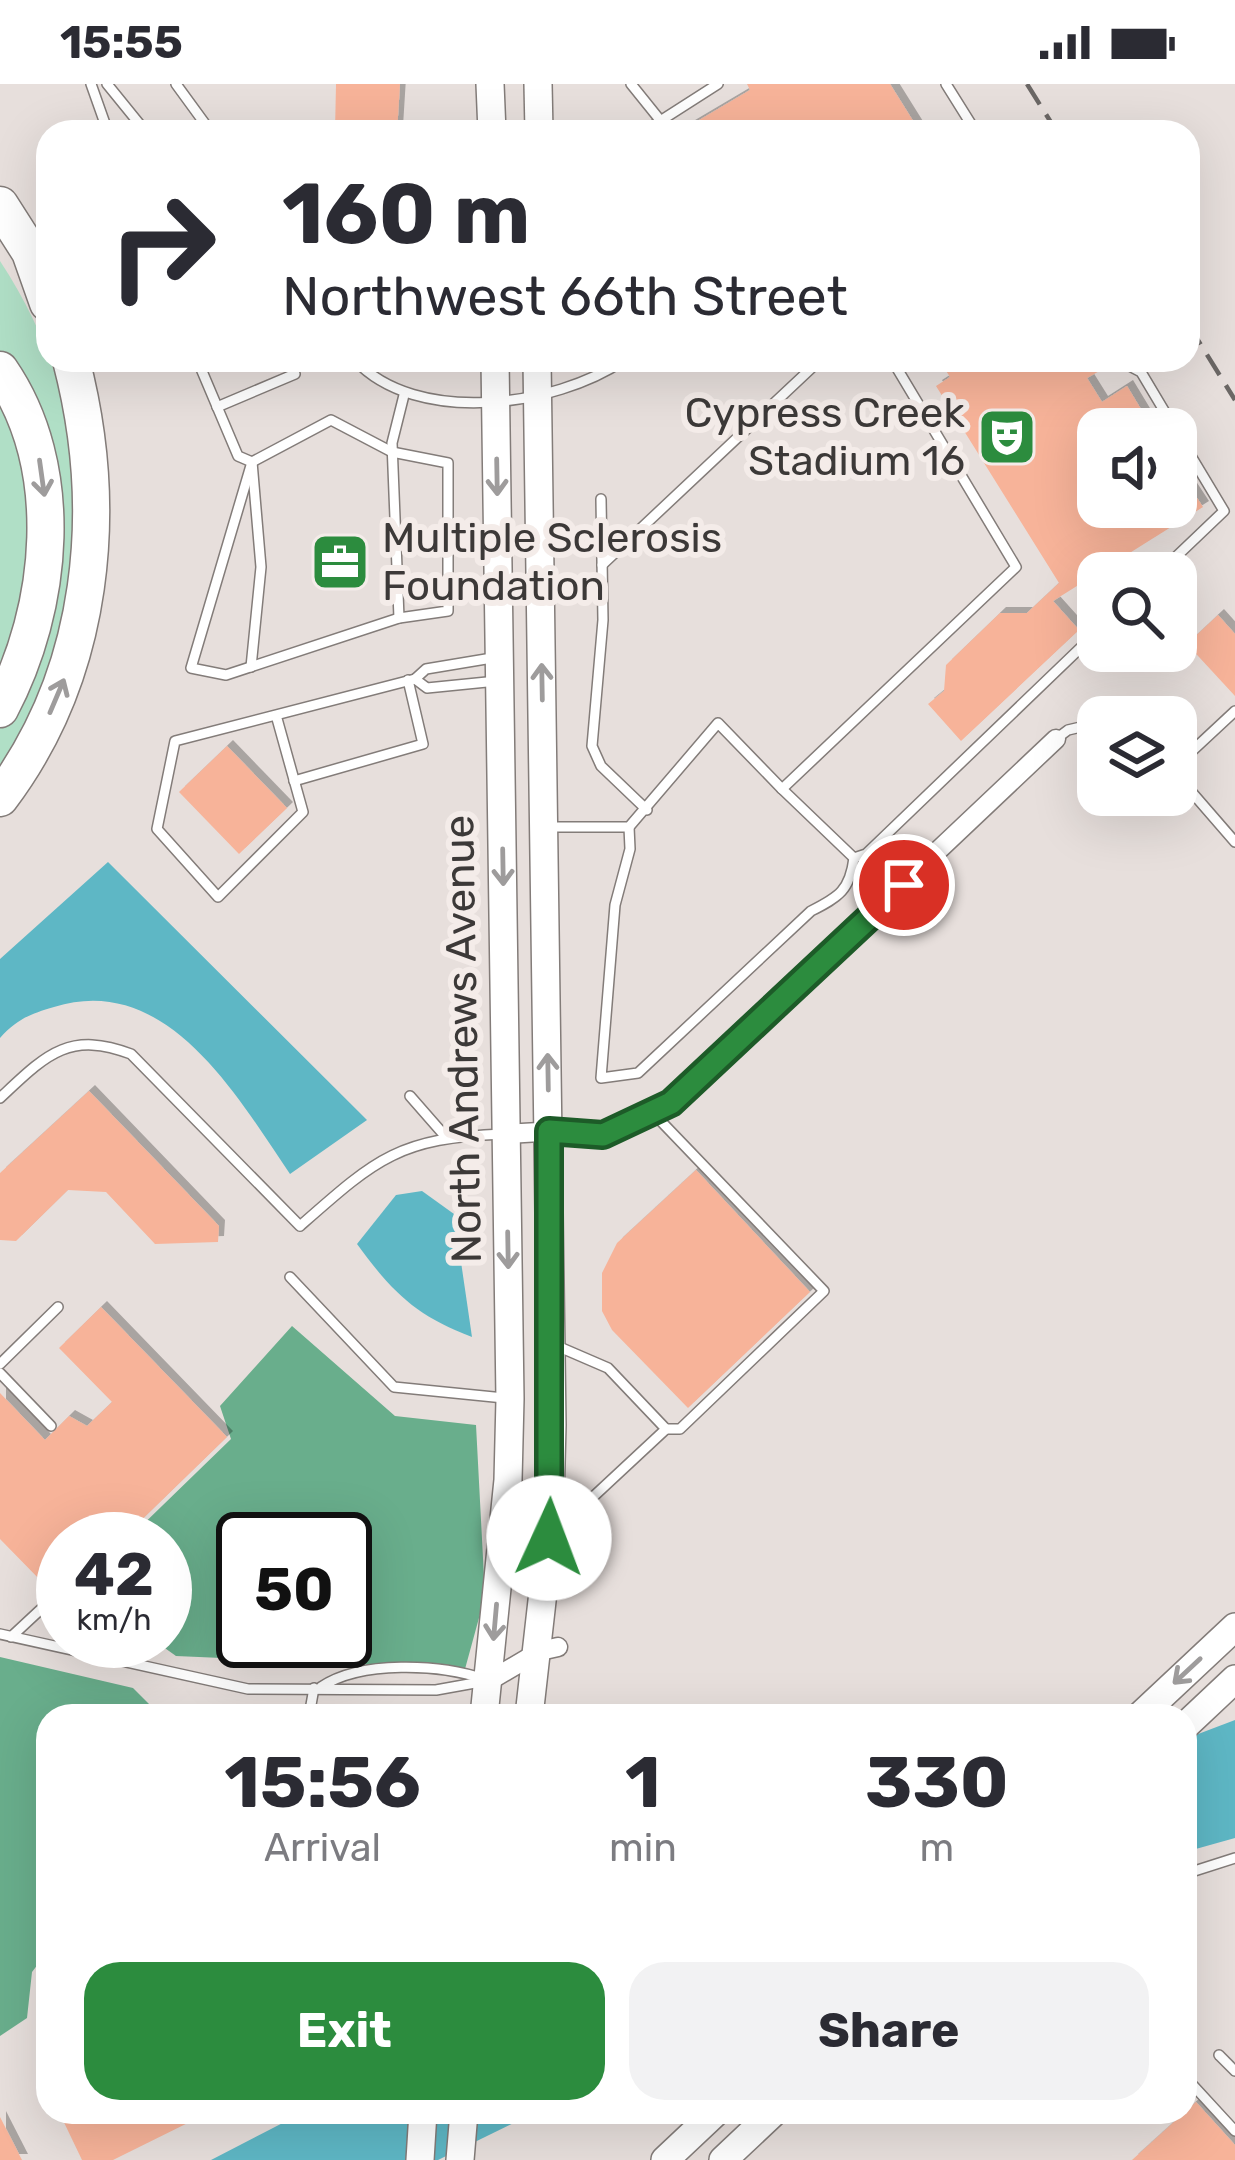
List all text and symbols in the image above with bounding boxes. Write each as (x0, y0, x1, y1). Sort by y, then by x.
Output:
text: 15:55 (60, 16, 183, 69)
text: 160 m (282, 164, 530, 264)
icon: right (84, 168, 240, 324)
text: Northwest 66th Street (282, 265, 848, 329)
place label: Cypress Creek Stadium 16 (684, 388, 965, 486)
theatre icon: Cypress Creek Stadium 16 (976, 406, 1038, 468)
map controls (1077, 408, 1197, 816)
button: sound (1077, 408, 1197, 528)
one-way arrow (31, 457, 53, 496)
one-way arrow (485, 457, 508, 496)
place label: Multiple Sclerosis Foundation (382, 513, 722, 611)
office icon: Multiple Sclerosis Foundation (309, 531, 371, 593)
button: search (1077, 552, 1197, 672)
one-way arrow (531, 663, 553, 702)
one-way arrow (47, 678, 69, 714)
button: layers (1077, 696, 1197, 816)
street label: North Andrews Avenue (434, 814, 492, 1264)
pin (853, 834, 955, 936)
one-way arrow (491, 847, 514, 886)
icon: arrive (871, 852, 937, 918)
one-way arrow (537, 1053, 560, 1092)
one-way arrow (496, 1230, 519, 1269)
position arrow (486, 1475, 612, 1601)
speed limit sign: 50 (216, 1512, 372, 1668)
text: 42 (74, 1539, 154, 1610)
text: km/h (77, 1602, 151, 1638)
one-way arrow (483, 1602, 506, 1641)
one-way arrow (1173, 1657, 1203, 1685)
text: 15:56 (224, 1740, 421, 1825)
text: 1 (625, 1740, 661, 1825)
text: 330 (865, 1740, 1009, 1825)
text: Arrival (264, 1825, 381, 1871)
text: min (609, 1825, 677, 1871)
text: m (920, 1825, 954, 1871)
button: Exit (84, 1962, 605, 2100)
button: Share (629, 1962, 1149, 2100)

